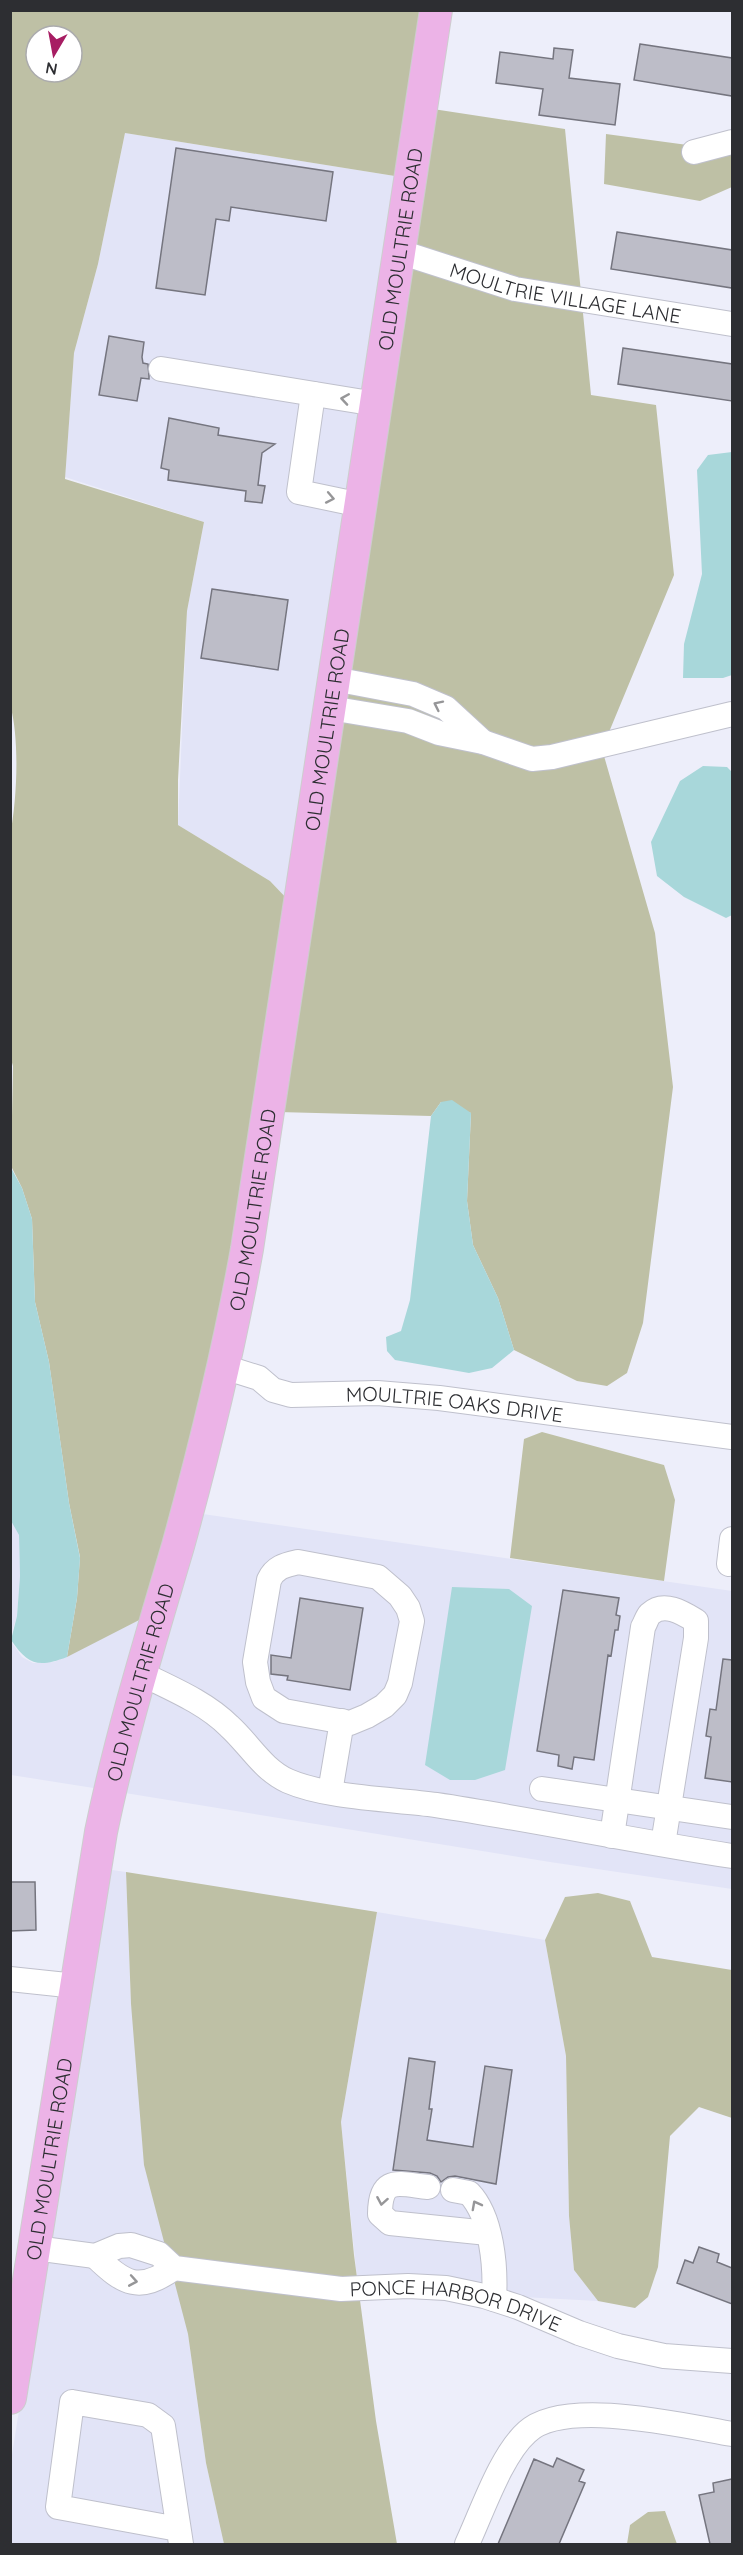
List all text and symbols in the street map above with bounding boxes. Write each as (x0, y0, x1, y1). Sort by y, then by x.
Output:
north arrow (24, 24, 84, 84)
text: N (44, 58, 59, 80)
street label: OLD MOULTRIE ROAD (372, 146, 427, 352)
street label: MOULTRIE VILLAGE LANE (447, 256, 683, 328)
one-way arrow (340, 393, 349, 405)
one-way arrow (325, 491, 335, 504)
street label: OLD MOULTRIE ROAD (298, 627, 354, 833)
one-way arrow (434, 701, 445, 713)
street label: OLD MOULTRIE ROAD (223, 1107, 281, 1313)
street label: MOULTRIE OAKS DRIVE (346, 1380, 565, 1427)
street label: OLD MOULTRIE ROAD (100, 1580, 179, 1784)
street label: OLD MOULTRIE ROAD (20, 2056, 77, 2262)
one-way arrow (376, 2196, 388, 2206)
one-way arrow (472, 2200, 484, 2211)
street label: PONCE HARBOR DRIVE (349, 2273, 565, 2337)
one-way arrow (127, 2274, 137, 2287)

